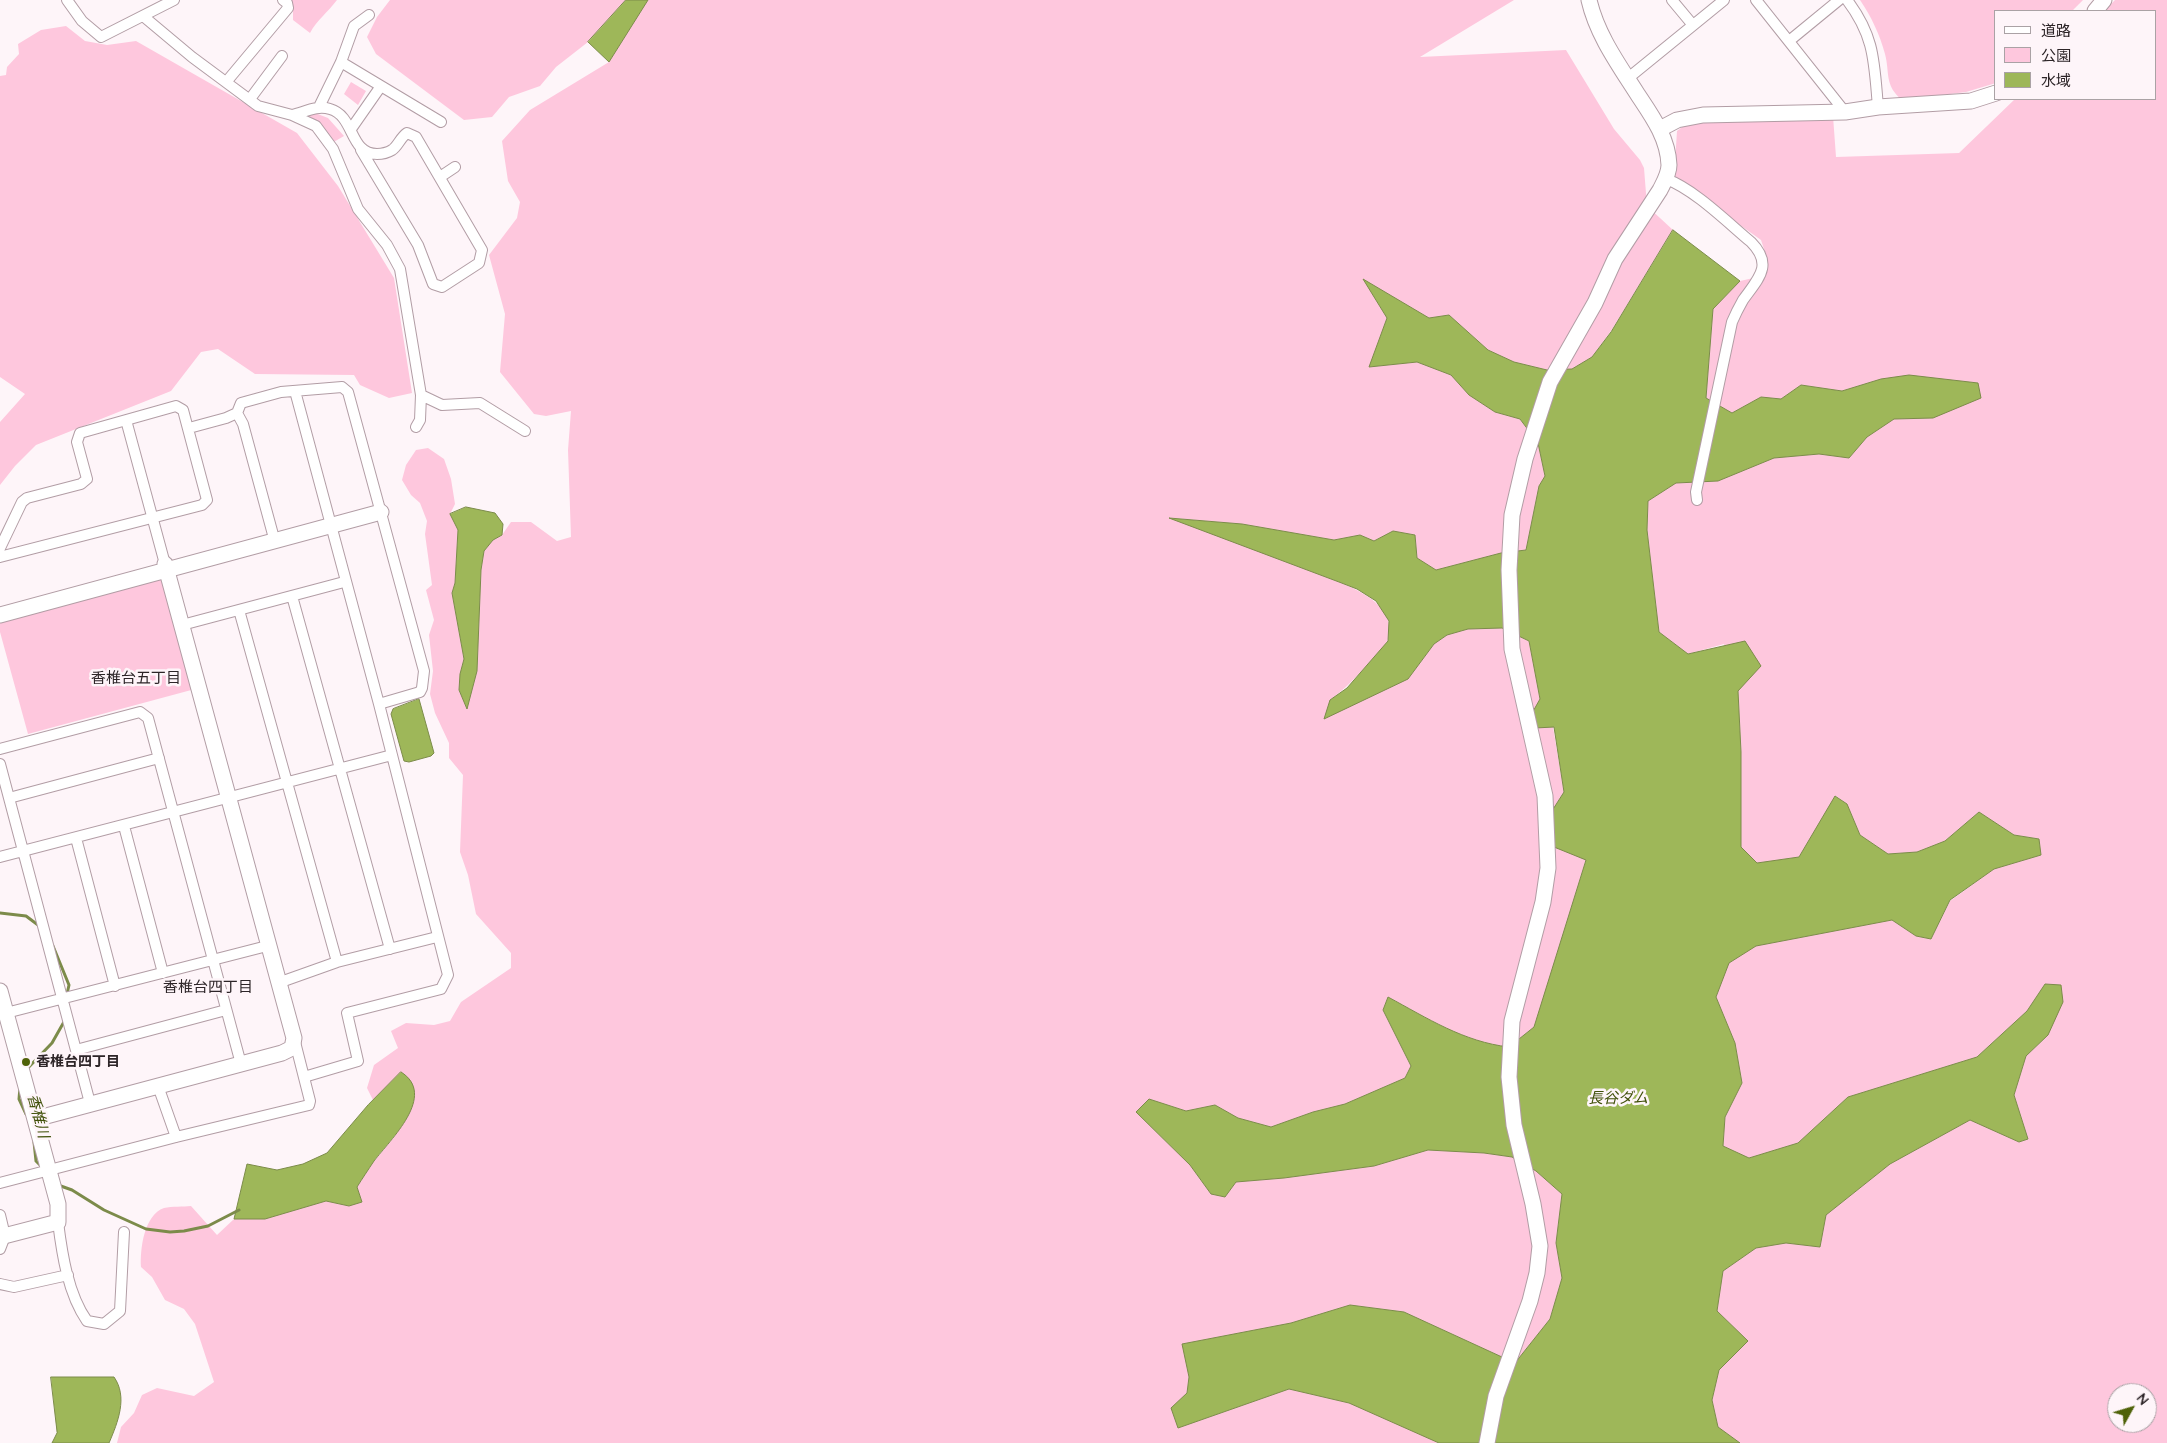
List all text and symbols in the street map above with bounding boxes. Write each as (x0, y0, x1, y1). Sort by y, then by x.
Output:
legend (1994, 10, 2157, 100)
text: 道路 (2041, 21, 2071, 40)
text: 公園 (2041, 46, 2071, 65)
text: 水域 (2041, 71, 2071, 90)
district label: 香椎台五丁目 (91, 669, 181, 687)
district label: 香椎台四丁目 (163, 978, 253, 996)
place label: 香椎台四丁目 (36, 1054, 120, 1070)
marker: 香椎台四丁目 (20, 1056, 32, 1068)
water label: 長谷ダム (1588, 1089, 1648, 1107)
water label: 香椎川 (23, 1092, 53, 1140)
north arrow (2107, 1383, 2157, 1433)
text: N (2133, 1390, 2153, 1409)

